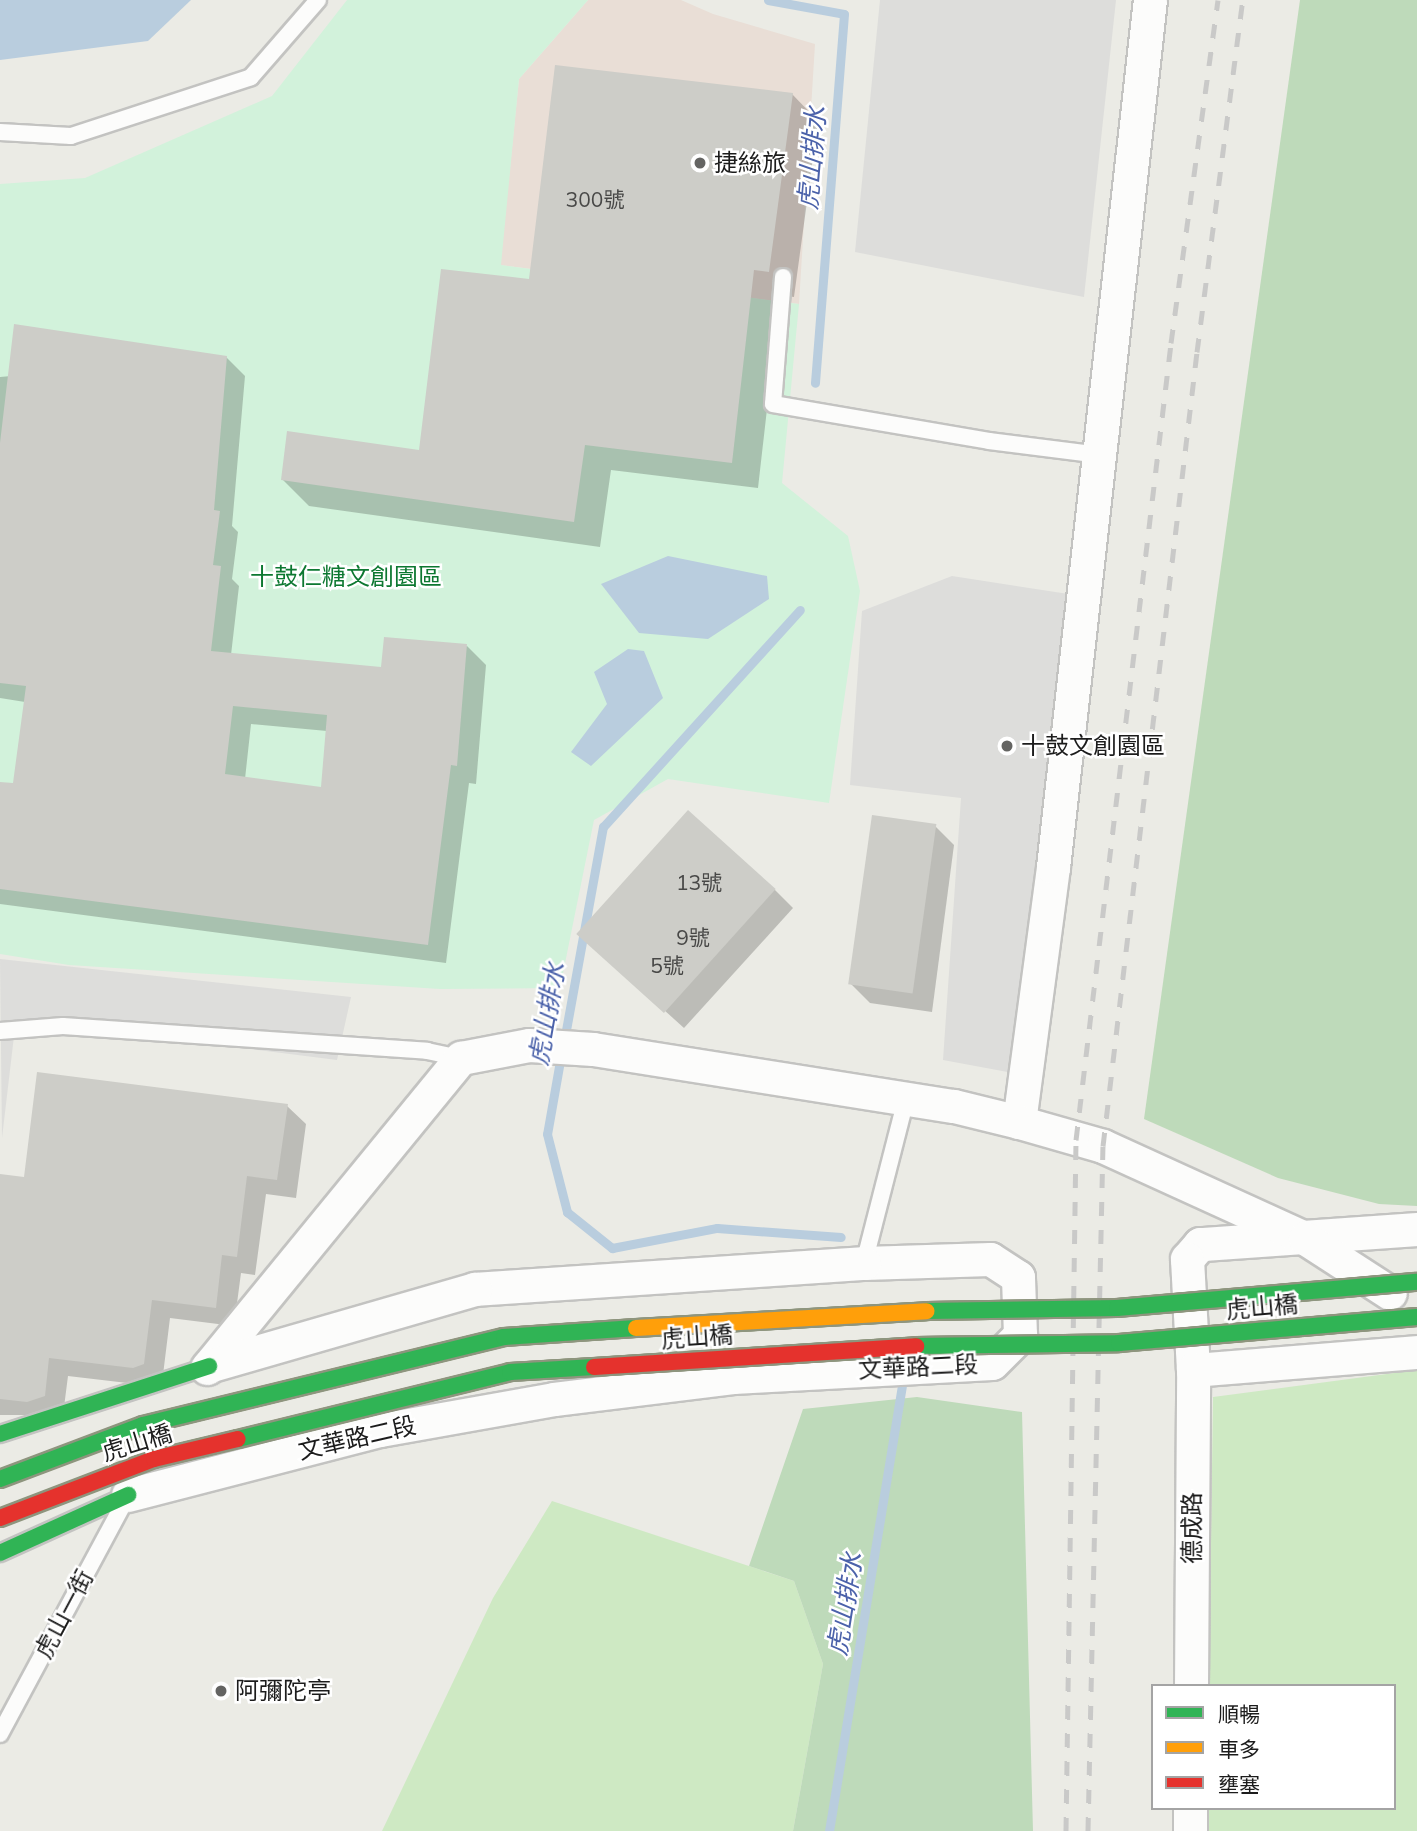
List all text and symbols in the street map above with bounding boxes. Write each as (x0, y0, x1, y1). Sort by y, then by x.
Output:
water label: 虎山排水 (792, 105, 832, 211)
place label: 捷絲旅 (714, 149, 786, 177)
marker: 捷絲旅 (692, 155, 708, 171)
house number: 300號 (566, 186, 624, 212)
park label: 十鼓仁糖文創園區 (250, 563, 442, 591)
place label: 十鼓文創園區 (1021, 732, 1165, 760)
marker: 十鼓文創園區 (999, 738, 1015, 754)
house number: 13號 (676, 869, 722, 895)
house number: 9號 (676, 924, 710, 950)
house number: 5號 (650, 952, 684, 978)
water label: 虎山排水 (523, 960, 571, 1068)
street label: 虎山橋 (1225, 1290, 1299, 1324)
street label: 虎山橋 (660, 1320, 734, 1354)
street label: 文華路二段 (857, 1349, 979, 1385)
street label: 文華路二段 (295, 1410, 419, 1466)
street label: 虎山橋 (98, 1419, 176, 1467)
street label: 德成路 (1178, 1492, 1206, 1564)
water label: 虎山排水 (821, 1550, 869, 1658)
street label: 虎山一街 (29, 1565, 99, 1663)
place label: 阿彌陀亭 (235, 1677, 331, 1705)
marker: 阿彌陀亭 (213, 1683, 229, 1699)
legend (1151, 1684, 1396, 1810)
text: 順暢 (1218, 1701, 1260, 1727)
text: 車多 (1218, 1736, 1260, 1762)
text: 壅塞 (1218, 1771, 1260, 1797)

